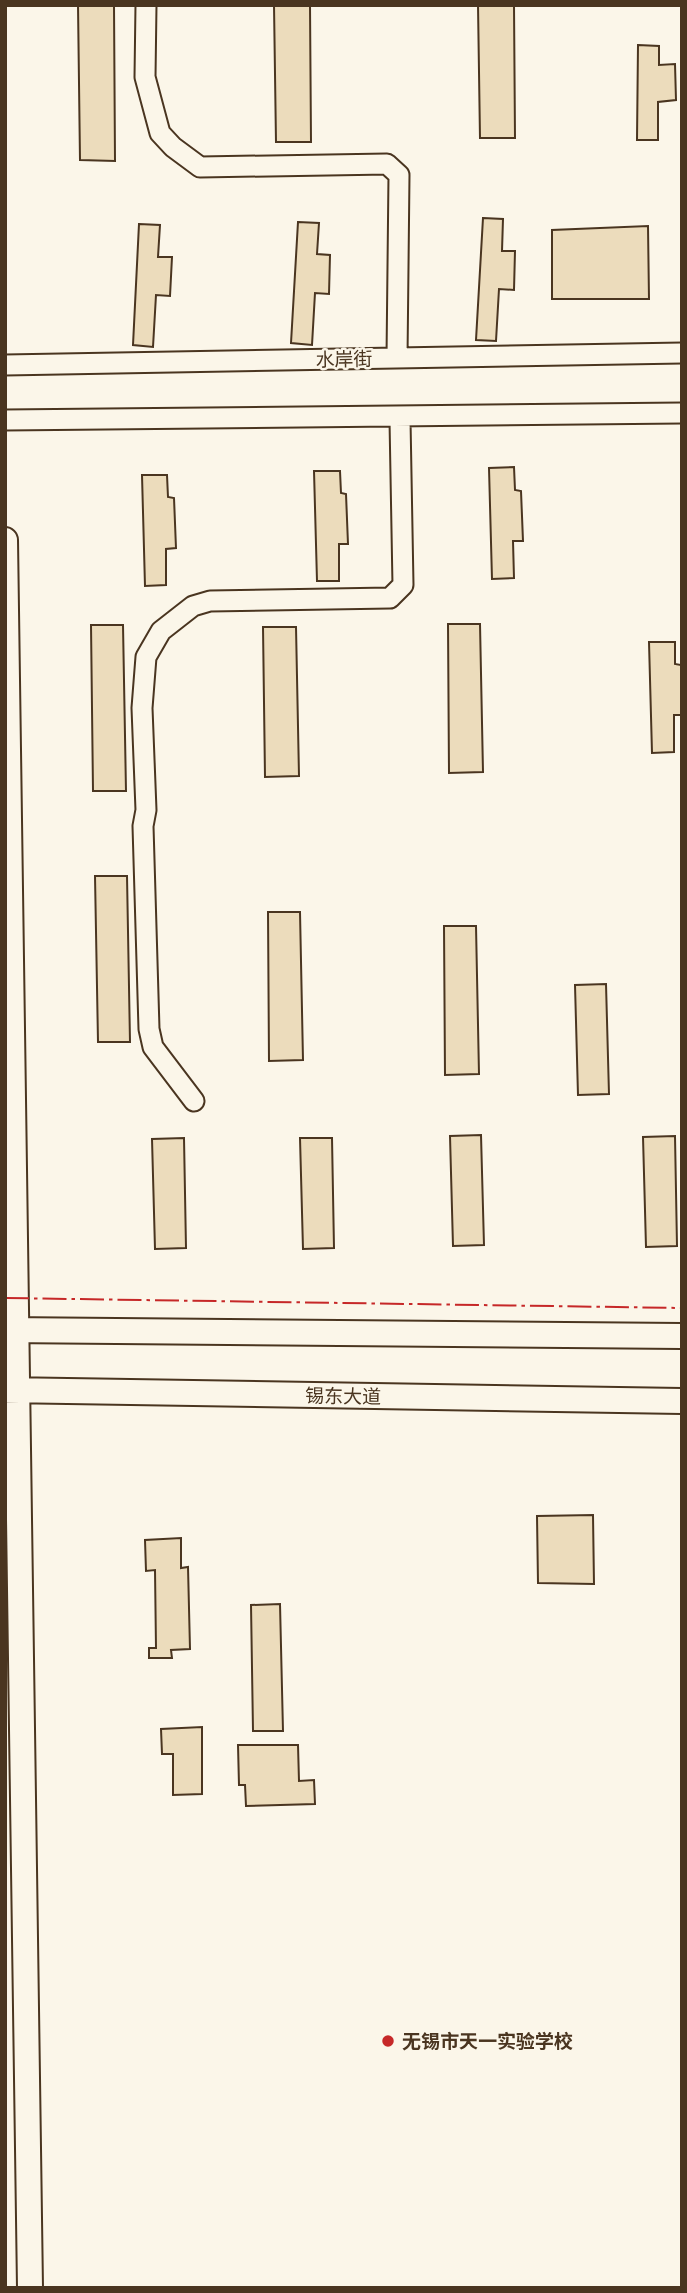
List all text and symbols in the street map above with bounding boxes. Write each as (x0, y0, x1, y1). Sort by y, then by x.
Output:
street label: 水岸街 (315, 348, 373, 370)
street label: 锡东大道 (305, 1384, 381, 1408)
place label: 无锡市天一实验学校 (402, 2030, 573, 2052)
marker: 无锡市天一实验学校 (380, 2033, 396, 2049)

